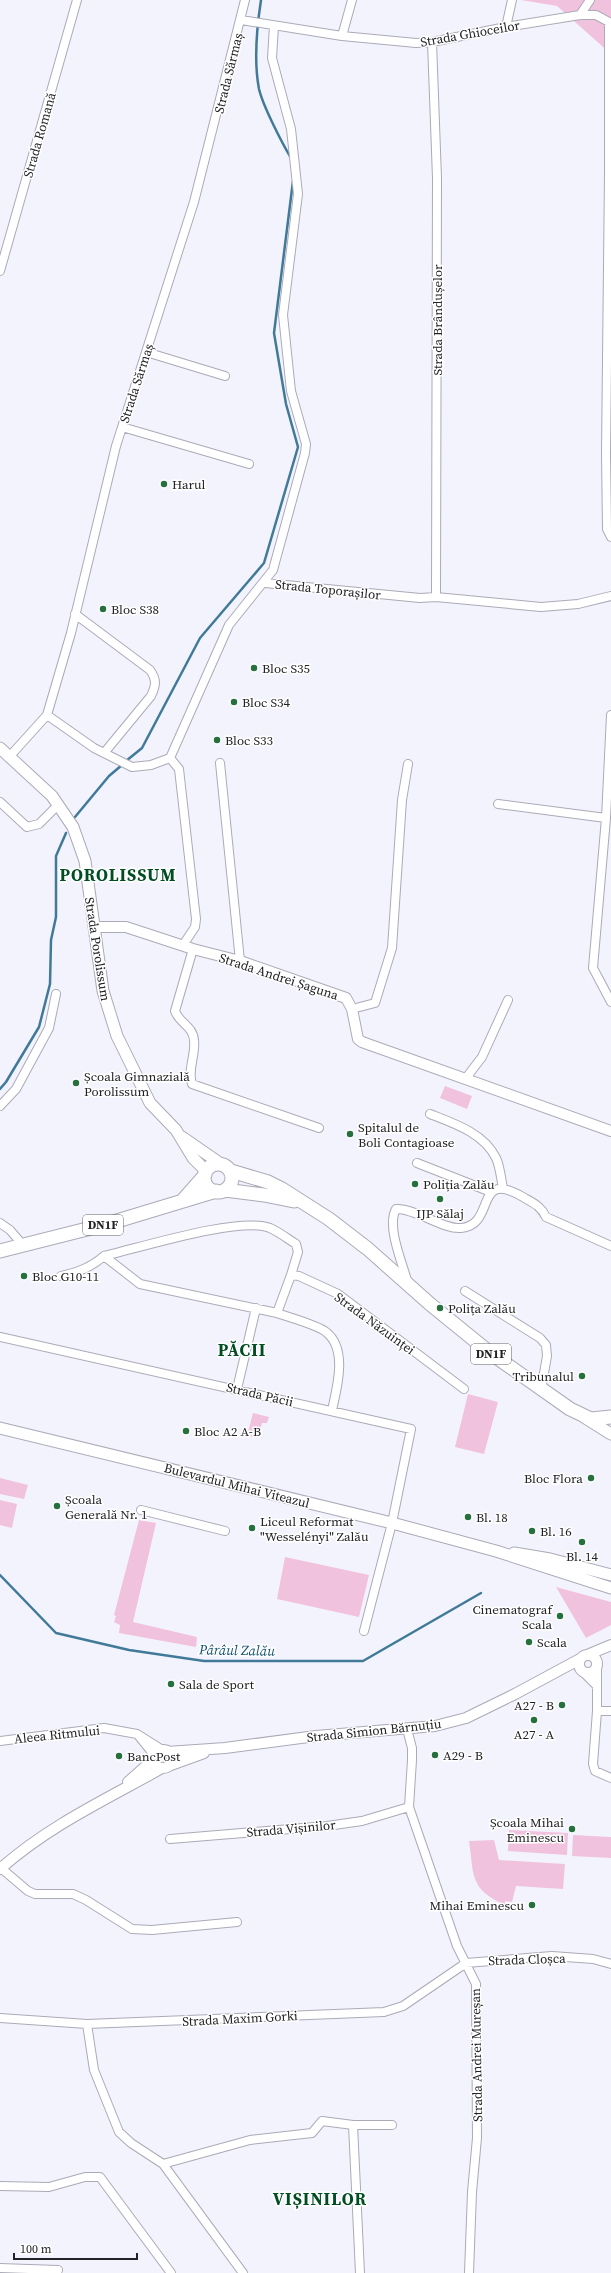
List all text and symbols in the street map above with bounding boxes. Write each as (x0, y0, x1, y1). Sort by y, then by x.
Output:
street label: Strada Ghioceilor (419, 16, 522, 51)
street label: Strada Sărmaș (210, 31, 247, 115)
street label: Strada Romană (19, 90, 60, 180)
street label: Strada Brândușelor (429, 264, 446, 376)
street label: Strada Sărmaș (116, 341, 157, 425)
place label: Harul (172, 476, 206, 493)
marker: Harul (159, 479, 169, 489)
street label: Strada Toporașilor (274, 576, 382, 604)
place label: Bloc S38 (111, 601, 159, 618)
marker: Bloc S38 (98, 604, 108, 614)
place label: Bloc S35 (262, 660, 310, 677)
marker: Bloc S35 (249, 663, 259, 673)
place label: Bloc S34 (242, 694, 291, 711)
marker: Bloc S34 (229, 697, 239, 707)
place label: Bloc S33 (225, 732, 273, 749)
marker: Bloc S33 (212, 735, 222, 745)
district label: POROLISSUM (60, 863, 176, 887)
street label: Strada Porolissum (81, 896, 114, 1002)
street label: Strada Andrei Șaguna (217, 949, 341, 1004)
place label: Școala Gimnazială Porolissum (84, 1068, 190, 1100)
marker: Școala Gimnazială Porolissum (71, 1078, 81, 1088)
place label: Spitalul de Boli Contagioase (358, 1119, 455, 1151)
marker: Spitalul de Boli Contagioase (345, 1129, 355, 1139)
place label: Poliția Zalău (423, 1176, 495, 1193)
marker: Poliția Zalău (410, 1179, 420, 1189)
marker: IJP Sălaj (435, 1194, 445, 1204)
place label: IJP Sălaj (416, 1205, 464, 1222)
road number: DN1F (83, 1215, 123, 1235)
place label: Bloc G10-11 (32, 1268, 99, 1285)
marker: Bloc G10-11 (19, 1271, 29, 1281)
street label: Strada Năzuinței (331, 1288, 418, 1358)
place label: Polița Zalău (448, 1300, 516, 1317)
marker: Polița Zalău (435, 1303, 445, 1313)
district label: PĂCII (218, 1338, 266, 1362)
road number: DN1F (471, 1344, 511, 1364)
place label: Tribunalul (513, 1368, 574, 1385)
marker: Tribunalul (577, 1371, 587, 1381)
street label: Strada Păcii (225, 1379, 295, 1410)
place label: Bloc A2 A-B (194, 1423, 261, 1440)
marker: Bloc A2 A-B (181, 1426, 191, 1436)
street label: Bulevardul Mihai Viteazul (162, 1459, 312, 1512)
place label: Bloc Flora (524, 1470, 583, 1487)
marker: Bloc Flora (586, 1473, 596, 1483)
place label: Școala Generală Nr. 1 (65, 1491, 148, 1523)
marker: Școala Generală Nr. 1 (52, 1501, 62, 1511)
place label: Bl. 18 (476, 1509, 508, 1526)
marker: Bl. 18 (463, 1512, 473, 1522)
place label: Liceul Reformat "Wesselényi" Zalău (260, 1513, 369, 1545)
marker: Liceul Reformat "Wesselényi" Zalău (247, 1523, 257, 1533)
place label: Bl. 16 (540, 1523, 572, 1540)
marker: Bl. 16 (527, 1526, 537, 1536)
marker: Bl. 14 (577, 1537, 587, 1547)
place label: Bl. 14 (566, 1548, 598, 1565)
place label: Cinematograf Scala (472, 1601, 553, 1633)
marker: Cinematograf Scala (555, 1611, 565, 1621)
place label: Scala (537, 1634, 567, 1651)
marker: Scala (524, 1637, 534, 1647)
water label: Pârâul Zalău (198, 1639, 275, 1661)
place label: Sala de Sport (179, 1676, 255, 1693)
marker: Sala de Sport (166, 1679, 176, 1689)
place label: A27 - B (514, 1697, 554, 1714)
marker: A27 - B (557, 1700, 567, 1710)
street label: Strada Simion Bărnuțiu (306, 1715, 443, 1746)
marker: A27 - A (529, 1715, 539, 1725)
street label: Aleea Ritmului (13, 1722, 101, 1747)
place label: A27 - A (514, 1726, 555, 1743)
place label: A29 - B (443, 1747, 483, 1764)
place label: BancPost (127, 1748, 181, 1765)
marker: A29 - B (430, 1750, 440, 1760)
marker: BancPost (114, 1751, 124, 1761)
place label: Școala Mihai Eminescu (490, 1814, 564, 1846)
street label: Strada Vișinilor (246, 1816, 337, 1841)
marker: Școala Mihai Eminescu (567, 1824, 577, 1834)
place label: Mihai Eminescu (430, 1897, 524, 1914)
marker: Mihai Eminescu (527, 1900, 537, 1910)
street label: Strada Cloșca (488, 1950, 566, 1969)
street label: Strada Andrei Mureșan (467, 1988, 486, 2122)
street label: Strada Maxim Gorki (182, 2007, 298, 2030)
district label: VIȘINILOR (273, 2187, 367, 2211)
scale bar (14, 2235, 137, 2261)
text: 100 m (20, 2241, 52, 2257)

